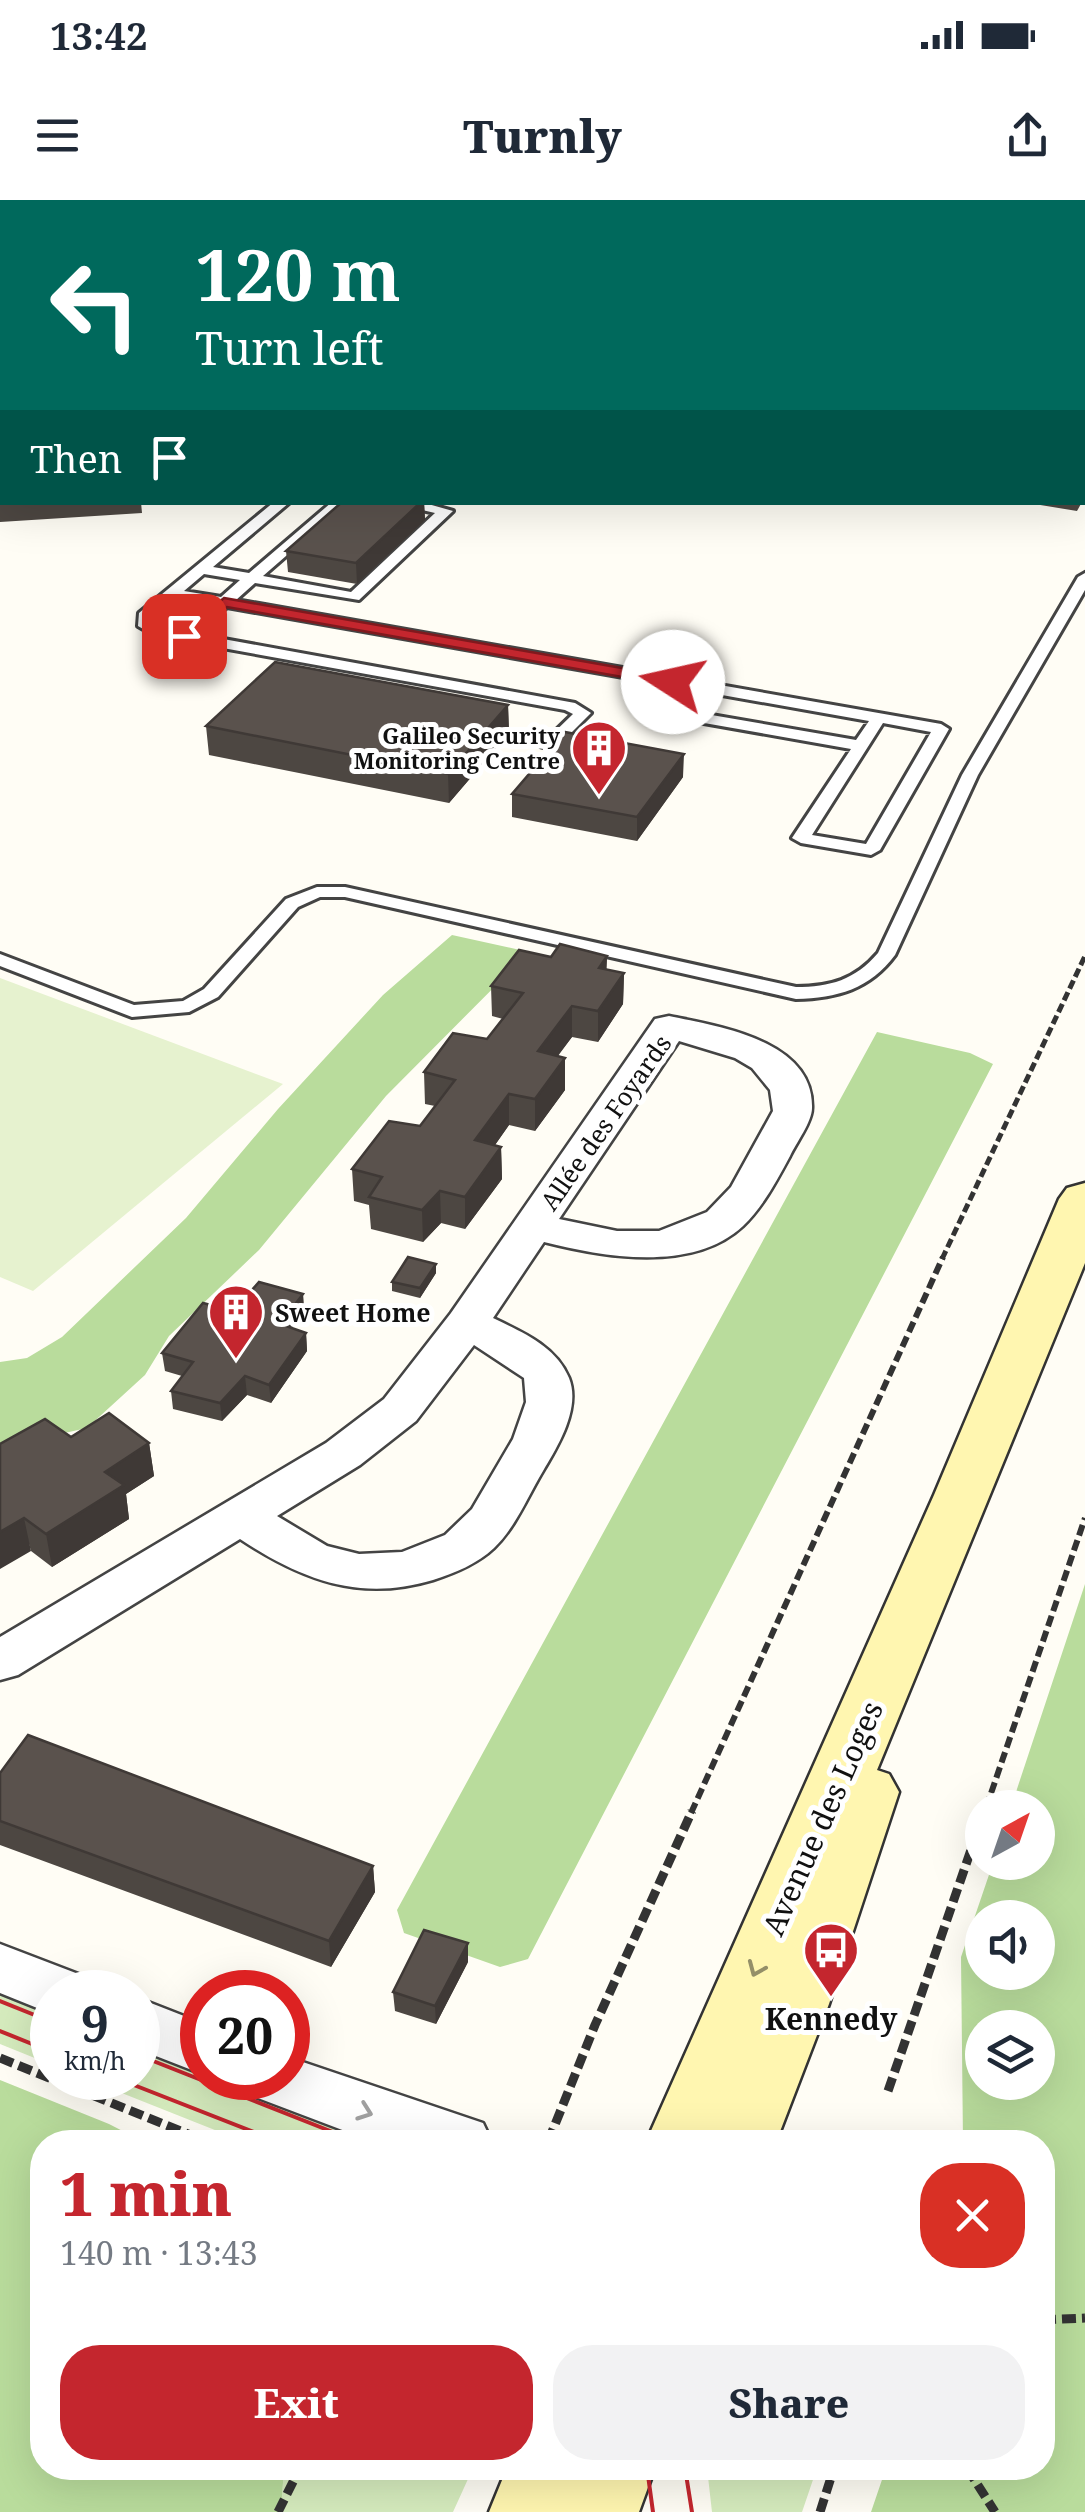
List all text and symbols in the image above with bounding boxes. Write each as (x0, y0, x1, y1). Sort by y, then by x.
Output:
text: 13:42 (50, 9, 147, 61)
text: Turnly (463, 105, 622, 166)
icon: menu (30, 108, 85, 163)
icon: share (1000, 108, 1055, 163)
text: 120 m (195, 226, 401, 322)
icon: left (30, 240, 160, 370)
text: Turn left (195, 317, 384, 378)
icon: arrive (142, 430, 197, 485)
text: Then (30, 432, 122, 484)
pin (142, 594, 227, 679)
icon: arrive (157, 609, 212, 664)
position arrow (621, 630, 725, 734)
building icon: Galileo Security Monitoring Centre (569, 718, 629, 797)
place label: Galileo Security Monitoring Centre (354, 720, 560, 775)
street label: Allée des Foyards (532, 1027, 678, 1217)
building icon: Sweet Home (206, 1282, 266, 1361)
place label: Sweet Home (275, 1295, 431, 1329)
street label: Avenue des Loges (752, 1694, 892, 1942)
north arrow (965, 1790, 1055, 1880)
map controls (965, 1790, 1055, 2100)
button: sound (965, 1900, 1055, 1990)
bus stop icon: Kennedy (801, 1920, 861, 1999)
one-way arrow (748, 1959, 768, 1977)
speed limit sign: 20 (180, 1970, 310, 2100)
text: 9 (81, 1989, 109, 2057)
place label: Kennedy (765, 1998, 898, 2039)
button: layers (965, 2010, 1055, 2100)
text: km/h (64, 2043, 126, 2077)
one-way arrow (356, 2100, 373, 2121)
text: 1 min (60, 2152, 232, 2234)
button: close (920, 2163, 1025, 2268)
text: 140 m · 13:43 (60, 2231, 258, 2274)
button: Exit (60, 2345, 533, 2460)
button: Share (553, 2345, 1025, 2460)

